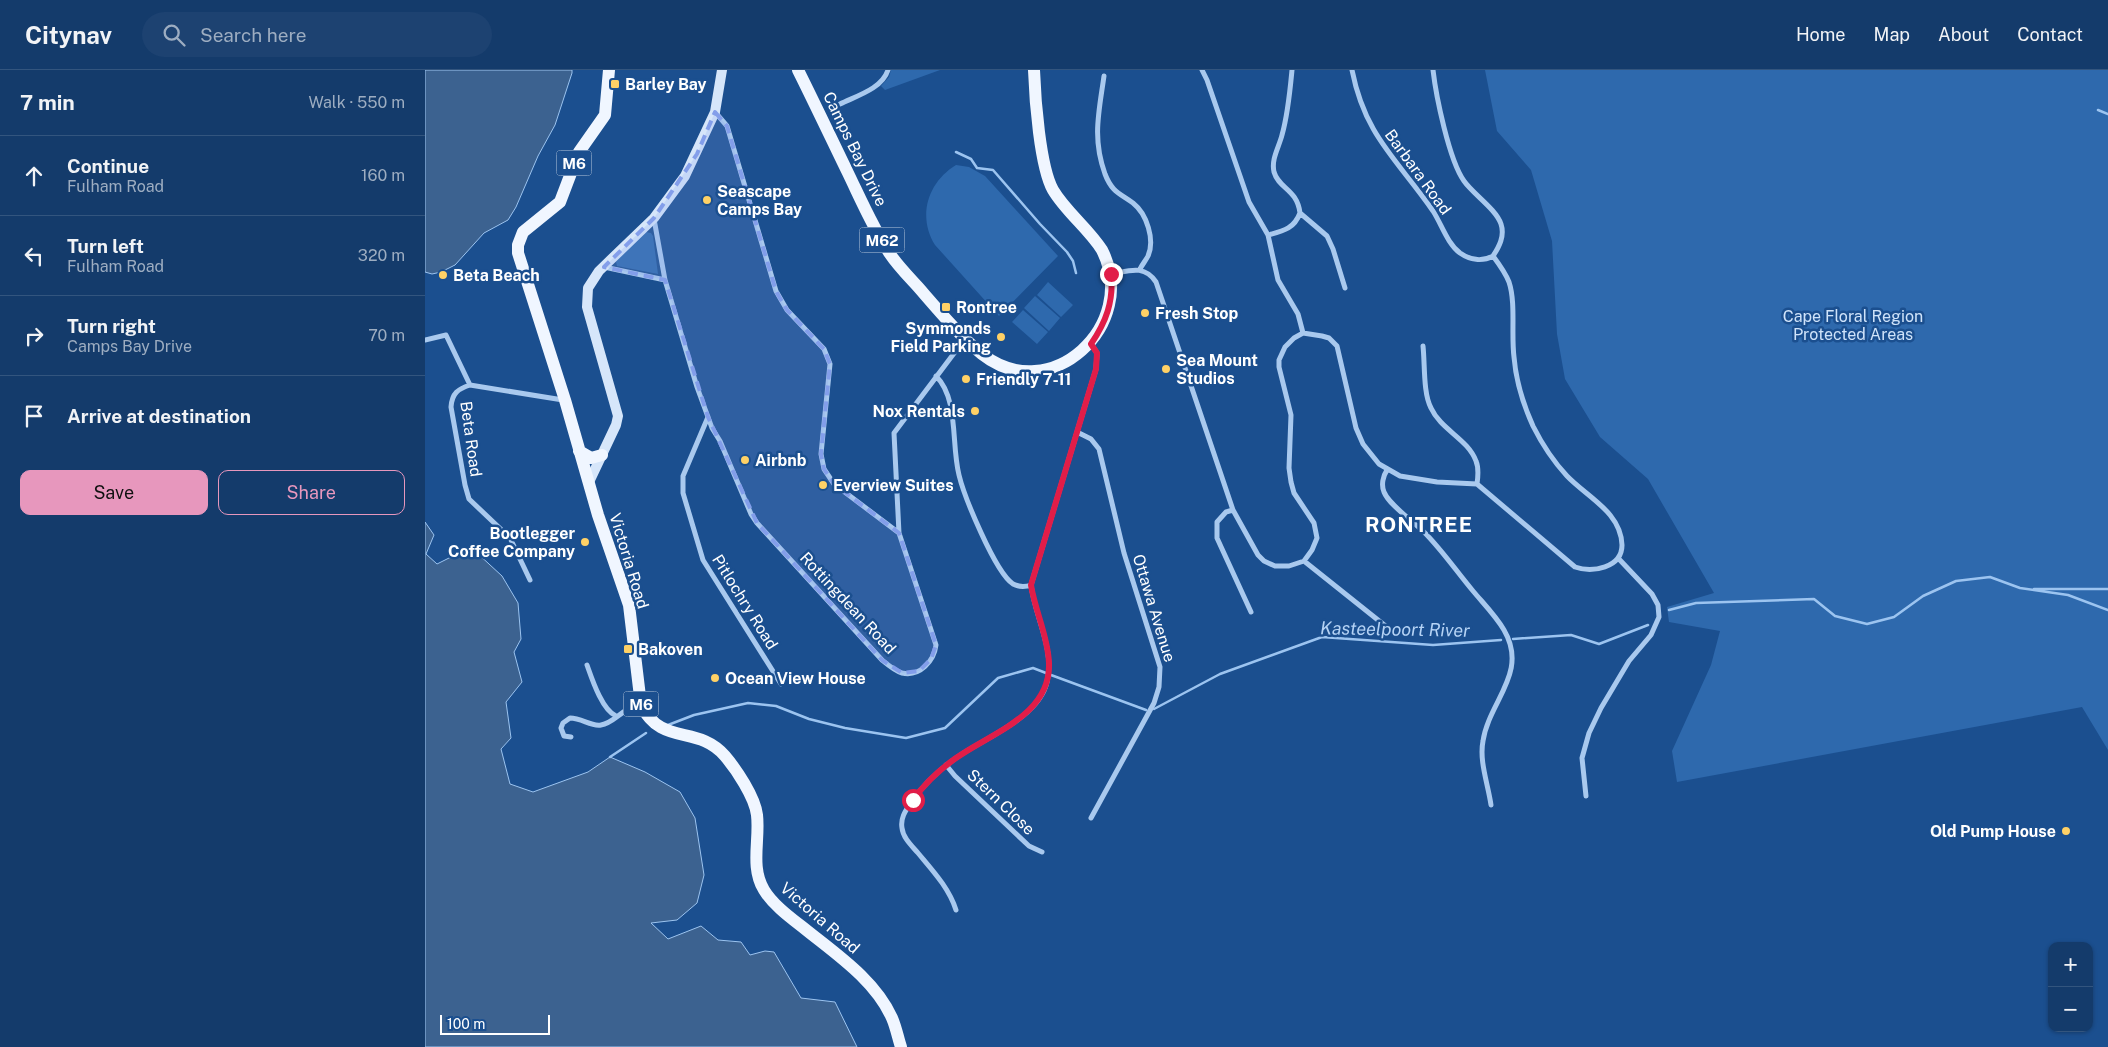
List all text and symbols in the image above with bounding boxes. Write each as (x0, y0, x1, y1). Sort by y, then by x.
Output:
search box (142, 12, 492, 57)
text: Citynav (25, 21, 112, 49)
icon: search (160, 21, 188, 49)
text: Search here (200, 24, 307, 46)
text: Home (1796, 24, 1846, 45)
text: Map (1874, 24, 1910, 45)
text: About (1938, 24, 1989, 45)
text: Contact (2017, 24, 2083, 45)
place label: Barley Bay (625, 75, 707, 94)
marker: Barley Bay (609, 78, 621, 90)
street label: Camps Bay Drive (819, 89, 891, 209)
text: 7 min (20, 90, 75, 115)
text: Walk · 550 m (308, 93, 405, 112)
street label: Barbara Road (1381, 126, 1455, 218)
road number: M6 (557, 150, 591, 176)
text: Continue (67, 155, 149, 177)
icon: ahead (20, 162, 48, 190)
text: 160 m (361, 166, 405, 185)
text: Fulham Road (67, 177, 164, 196)
place label: Seascape Camps Bay (717, 182, 802, 219)
marker: Seascape Camps Bay (701, 194, 713, 206)
road number: M62 (859, 228, 905, 252)
text: Turn left (67, 235, 144, 257)
icon: left (20, 242, 48, 270)
text: 320 m (358, 246, 405, 265)
text: Fulham Road (67, 257, 164, 276)
route end (1100, 263, 1123, 286)
place label: Beta Beach (453, 266, 540, 285)
marker: Beta Beach (437, 269, 449, 281)
place label: Rontree (956, 298, 1017, 317)
marker: Rontree (940, 301, 952, 313)
place label: Fresh Stop (1155, 304, 1239, 323)
marker: Fresh Stop (1139, 307, 1151, 319)
park label: Cape Floral Region Protected Areas (1783, 307, 1923, 344)
text: Turn right (67, 315, 156, 337)
place label: Symmonds Field Parking (891, 319, 991, 356)
icon: right (20, 322, 48, 350)
text: 70 m (368, 326, 405, 345)
marker: Symmonds Field Parking (995, 331, 1007, 343)
text: Camps Bay Drive (67, 337, 192, 356)
place label: Sea Mount Studios (1176, 351, 1258, 388)
marker: Sea Mount Studios (1160, 363, 1172, 375)
place label: Friendly 7-11 (976, 370, 1071, 389)
marker: Friendly 7-11 (960, 373, 972, 385)
street label: Beta Road (456, 400, 486, 478)
icon: arrive (20, 402, 48, 430)
place label: Nox Rentals (873, 402, 965, 421)
text: Arrive at destination (67, 405, 251, 427)
marker: Nox Rentals (969, 405, 981, 417)
place label: Airbnb (755, 451, 807, 470)
marker: Airbnb (739, 454, 751, 466)
button: Save (20, 470, 208, 515)
button: Share (218, 470, 405, 515)
place label: Everview Suites (833, 476, 954, 495)
marker: Everview Suites (817, 479, 829, 491)
street label: Victoria Road (605, 511, 653, 611)
district label: RONTREE (1365, 512, 1473, 537)
place label: Bootlegger Coffee Company (448, 524, 575, 561)
marker: Bootlegger Coffee Company (579, 536, 591, 548)
street label: Rottingdean Road (796, 548, 900, 658)
street label: Pitlochry Road (708, 551, 782, 653)
street label: Ottawa Avenue (1129, 552, 1179, 664)
water label: Kasteelpoort River (1320, 617, 1470, 641)
place label: Bakoven (638, 640, 703, 659)
marker: Bakoven (622, 643, 634, 655)
place label: Ocean View House (725, 669, 866, 688)
marker: Ocean View House (709, 672, 721, 684)
road number: M6 (623, 692, 659, 716)
street label: Stern Close (963, 765, 1039, 839)
route start (902, 789, 925, 812)
place label: Old Pump House (1930, 822, 2056, 841)
marker: Old Pump House (2060, 825, 2072, 837)
street label: Victoria Road (776, 878, 864, 958)
map controls (2048, 942, 2093, 1032)
button: + (2048, 942, 2093, 987)
button: − (2048, 987, 2093, 1032)
scale bar (440, 1012, 550, 1035)
text: 100 m (447, 1016, 485, 1032)

